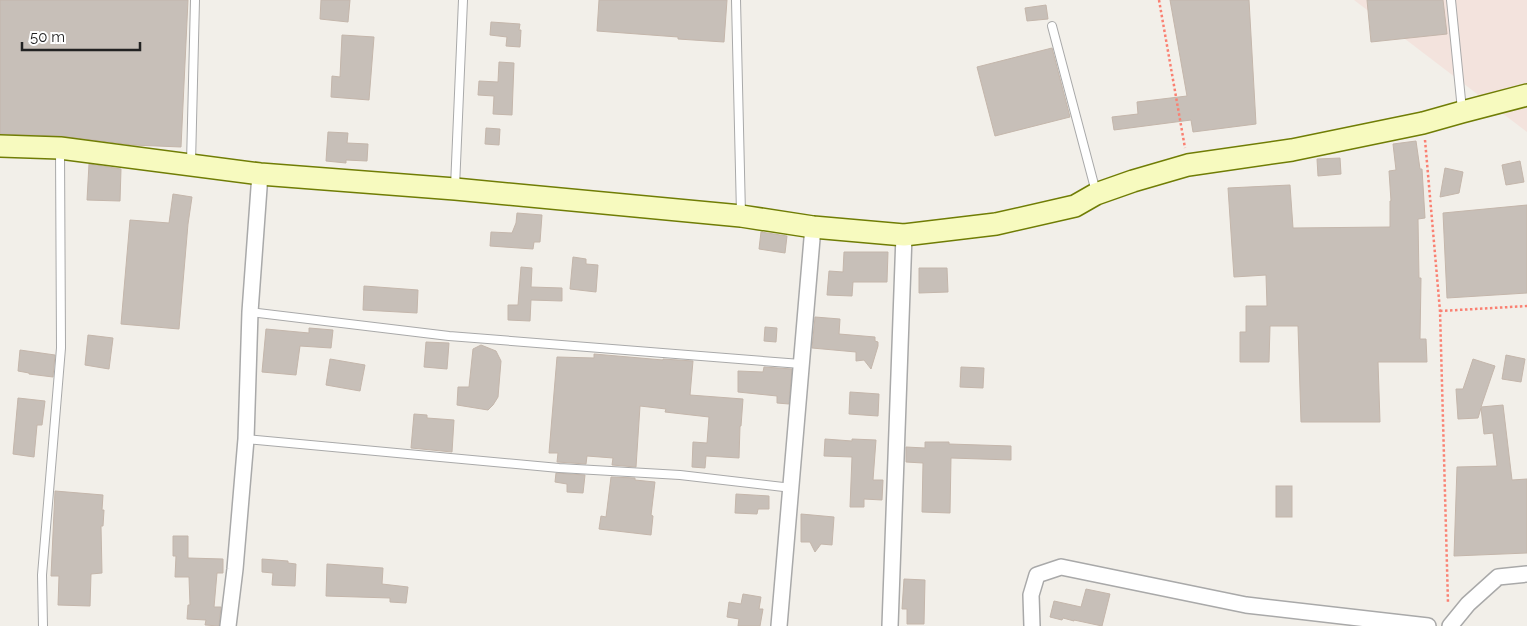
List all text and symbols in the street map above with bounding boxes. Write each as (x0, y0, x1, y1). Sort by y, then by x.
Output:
scale bar (22, 20, 140, 52)
text: 50 m (30, 28, 65, 46)

